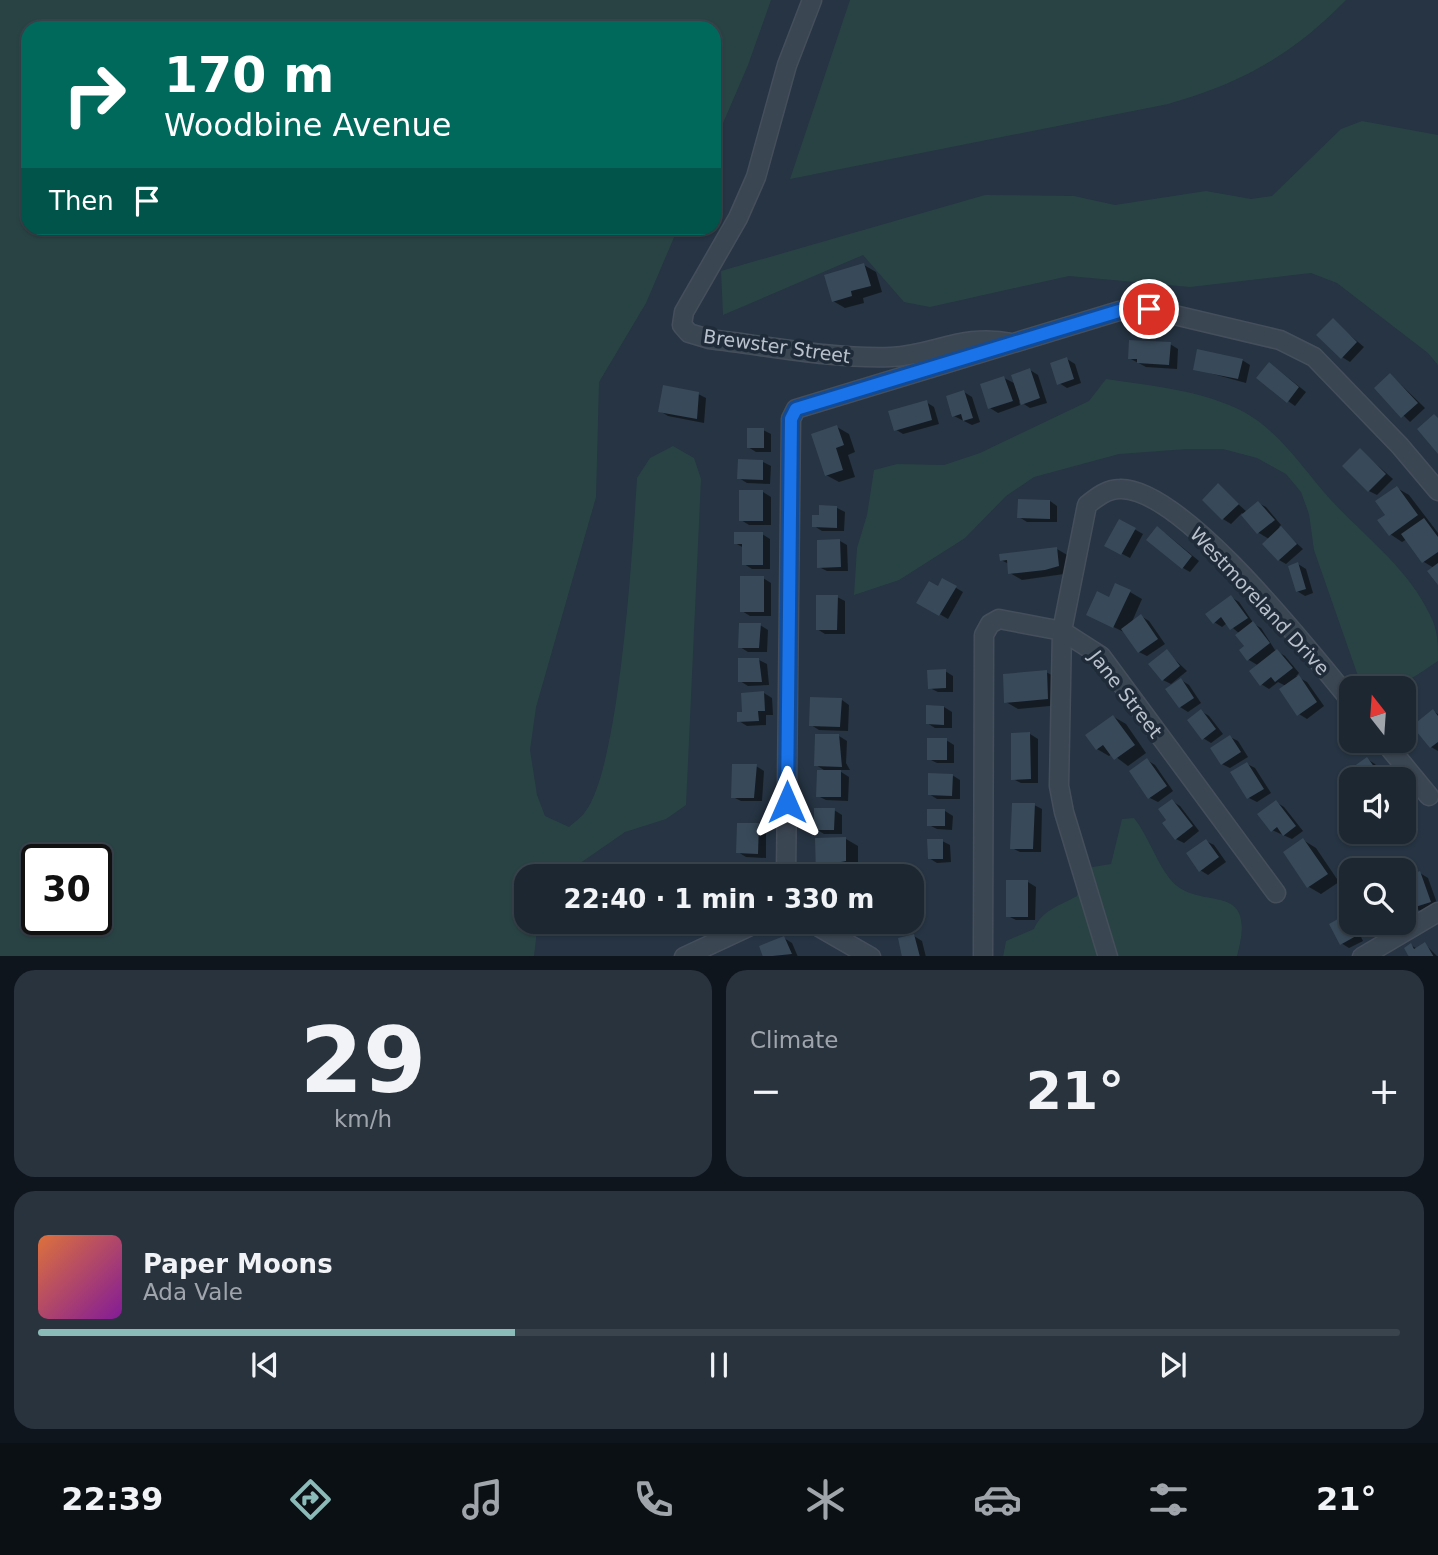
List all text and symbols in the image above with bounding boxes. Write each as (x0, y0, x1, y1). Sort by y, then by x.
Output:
text: 170 m (164, 47, 334, 104)
icon: right (49, 49, 140, 140)
text: Woodbine Avenue (164, 106, 451, 144)
icon: arrive (128, 182, 166, 220)
text: Then (49, 186, 114, 216)
pin (1119, 279, 1179, 339)
icon: arrive (1130, 290, 1168, 328)
street label: Brewster Street (702, 325, 852, 367)
street label: Westmoreland Drive (1186, 523, 1334, 679)
street label: Jane Street (1084, 645, 1167, 742)
north arrow (1339, 676, 1416, 752)
map controls (1339, 676, 1416, 935)
position arrow (750, 765, 824, 839)
button: sound (1339, 767, 1416, 844)
speed limit sign: 30 (21, 844, 112, 935)
button: search (1339, 858, 1416, 935)
text: 22:40 · 1 min · 330 m (564, 884, 874, 914)
text: 29 (300, 1008, 426, 1113)
text: Climate (750, 1027, 839, 1053)
text: 21° (1026, 1061, 1124, 1121)
text: − (750, 1069, 782, 1113)
text: + (1368, 1069, 1400, 1113)
text: km/h (334, 1106, 392, 1132)
text: Paper Moons (143, 1249, 333, 1279)
text: Ada Vale (143, 1279, 243, 1305)
icon: previous (246, 1346, 284, 1384)
icon: pause (700, 1346, 738, 1384)
icon: next (1154, 1346, 1192, 1384)
icon: directions (286, 1475, 335, 1524)
icon: music (458, 1475, 507, 1524)
icon: phone (629, 1475, 678, 1524)
icon: climate (801, 1475, 850, 1524)
icon: car (973, 1475, 1022, 1524)
icon: filters (1144, 1475, 1193, 1524)
text: 22:39 (61, 1480, 163, 1518)
text: 21° (1316, 1480, 1377, 1518)

